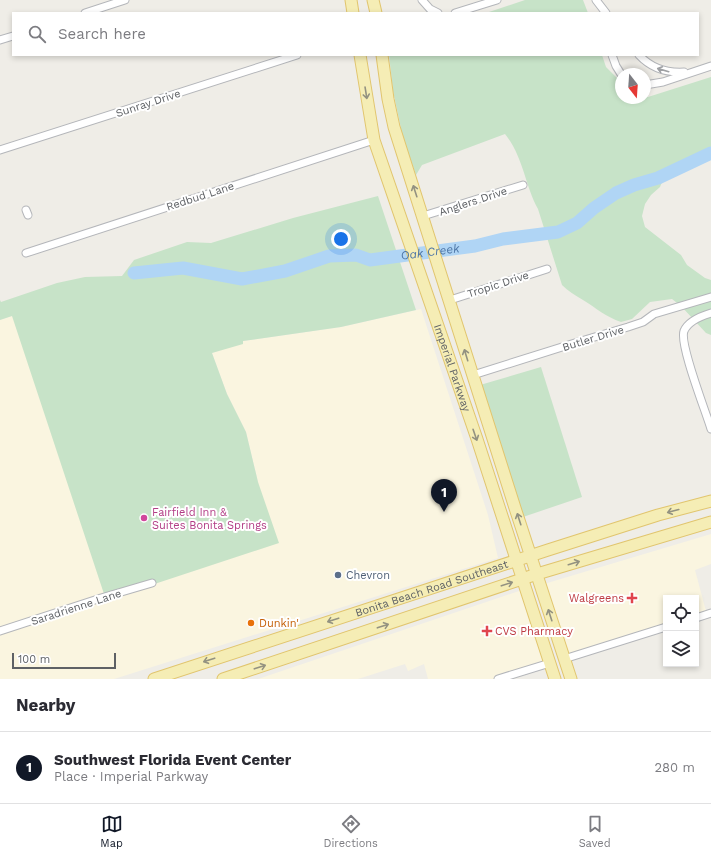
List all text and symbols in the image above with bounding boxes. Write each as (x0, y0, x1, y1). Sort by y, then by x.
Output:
search box (12, 12, 699, 56)
icon: search (26, 23, 48, 45)
text: Search here (58, 25, 146, 43)
one-way arrow (657, 66, 670, 73)
north arrow (615, 68, 651, 104)
street label: Sunray Drive (114, 87, 182, 120)
one-way arrow (362, 87, 370, 100)
street label: Redbud Lane (165, 179, 236, 214)
street label: Anglers Drive (437, 184, 509, 219)
one-way arrow (411, 185, 418, 198)
your location (331, 229, 351, 249)
water label: Oak Creek (400, 241, 461, 263)
street label: Tropic Drive (466, 268, 531, 301)
street label: Imperial Parkway (431, 322, 473, 414)
street label: Butler Drive (561, 323, 625, 354)
one-way arrow (462, 349, 470, 361)
one-way arrow (472, 428, 480, 440)
pin: 1 (431, 479, 457, 512)
place label: Fairfield Inn & Suites Bonita Springs (152, 506, 267, 532)
one-way arrow (667, 508, 680, 515)
marker: Fairfield Inn & Suites Bonita Springs (139, 513, 149, 523)
one-way arrow (515, 513, 522, 526)
street label: Bonita Beach Road Southeast (354, 557, 510, 620)
one-way arrow (568, 559, 581, 566)
place label: Chevron (346, 569, 390, 582)
marker: Chevron (333, 570, 343, 580)
one-way arrow (500, 580, 512, 588)
street label: Saradrienne Lane (29, 587, 123, 628)
place label: Walgreens (569, 592, 624, 605)
marker: Walgreens (627, 593, 637, 603)
map controls (663, 595, 699, 667)
button: locate (663, 595, 699, 631)
one-way arrow (546, 609, 553, 622)
place label: Dunkin' (259, 617, 299, 630)
one-way arrow (326, 617, 339, 624)
marker: Dunkin' (246, 618, 256, 628)
one-way arrow (377, 621, 389, 629)
place label: CVS Pharmacy (495, 625, 573, 638)
marker: CVS Pharmacy (482, 626, 492, 636)
button: layers (663, 631, 699, 667)
scale bar (12, 651, 116, 670)
text: 100 m (18, 653, 50, 666)
one-way arrow (203, 657, 216, 664)
one-way arrow (254, 662, 266, 670)
text: Nearby (16, 695, 75, 715)
text: Southwest Florida Event Center (54, 751, 291, 769)
text: 1 (26, 760, 32, 775)
text: 280 m (655, 760, 695, 775)
text: Place · Imperial Parkway (54, 769, 208, 784)
tab: Map (100, 813, 123, 850)
tab: Directions (324, 813, 378, 850)
tab: Saved (579, 813, 611, 850)

